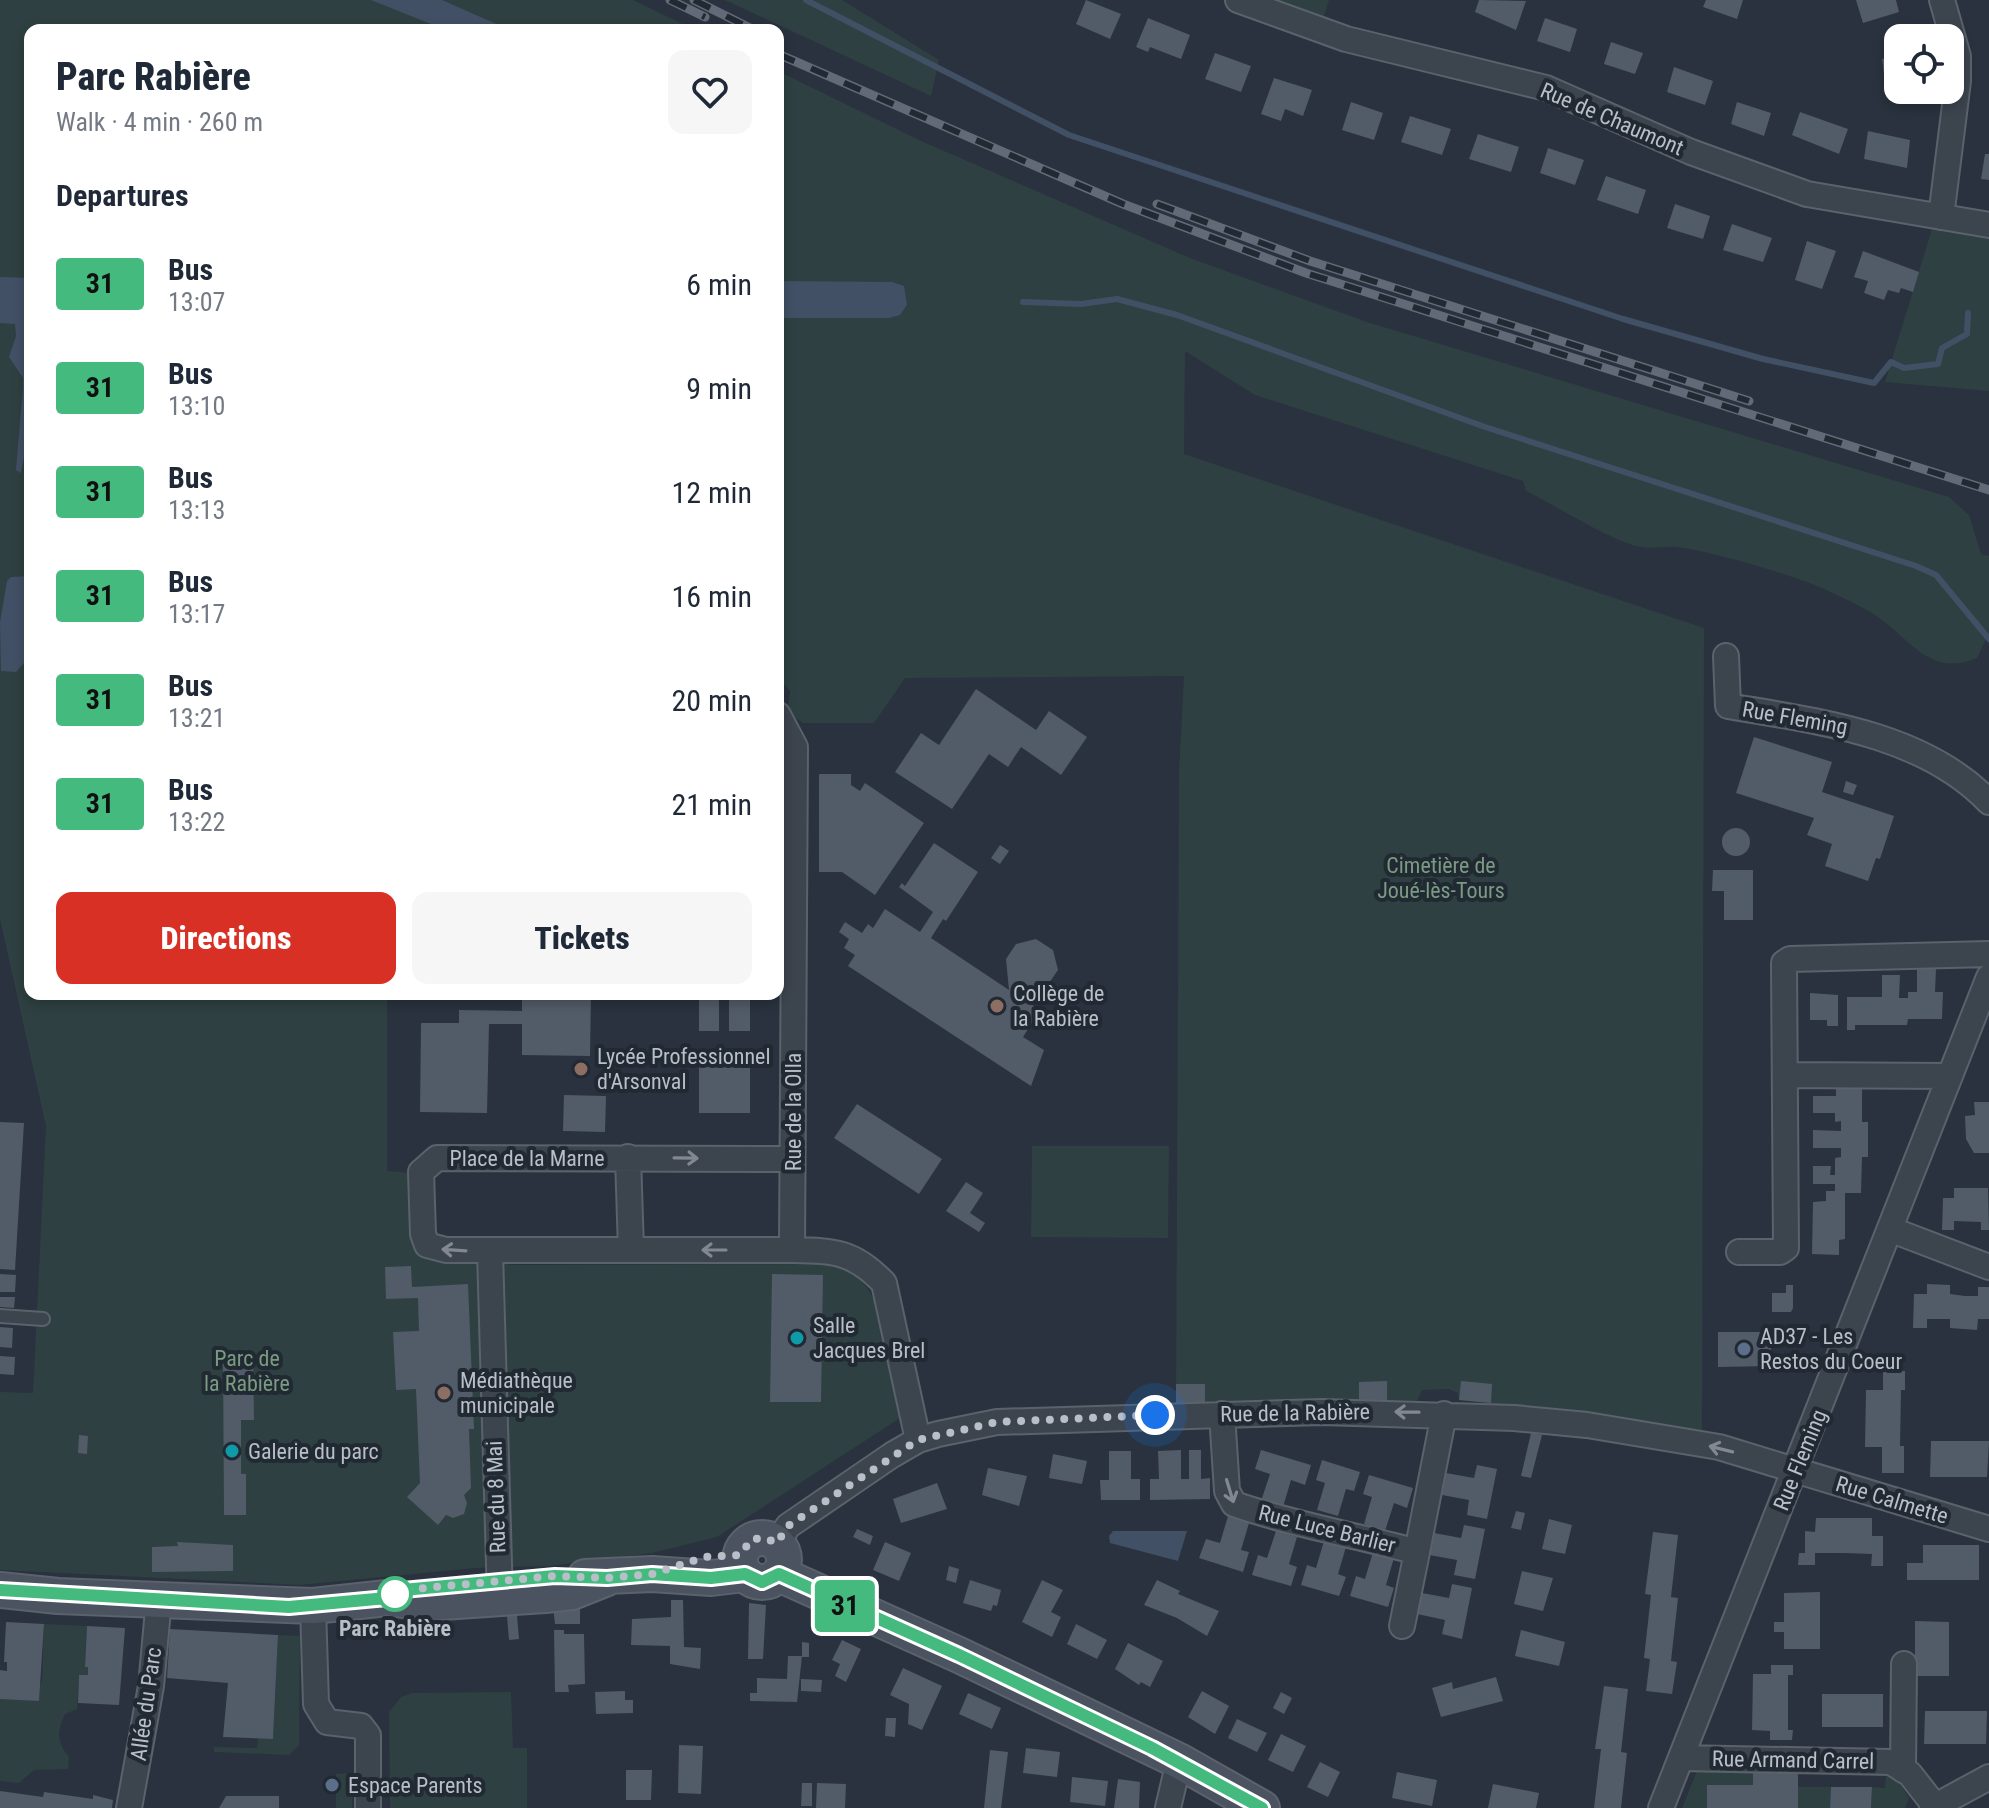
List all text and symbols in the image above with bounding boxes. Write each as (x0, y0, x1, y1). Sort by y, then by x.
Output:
map controls (1884, 24, 1964, 104)
button: locate (1884, 24, 1964, 104)
button: heart (668, 50, 752, 134)
text: Parc Rabière (56, 55, 251, 99)
street label: Rue de Chaumont (1537, 78, 1687, 160)
text: Walk · 4 min · 260 m (56, 107, 263, 137)
text: Departures (56, 178, 189, 213)
text: Bus (168, 252, 213, 287)
text: 31 (86, 267, 114, 300)
text: 6 min (686, 267, 752, 302)
text: 13:07 (168, 287, 225, 317)
text: Bus (168, 356, 213, 391)
text: 31 (86, 371, 114, 404)
text: 9 min (686, 371, 752, 406)
text: 13:10 (168, 391, 225, 421)
text: Bus (168, 460, 213, 495)
text: 31 (86, 475, 114, 508)
text: 12 min (671, 475, 752, 510)
text: 13:13 (168, 495, 225, 525)
text: Bus (168, 564, 213, 599)
text: 31 (86, 579, 114, 612)
text: 16 min (671, 579, 752, 614)
text: 13:17 (168, 599, 225, 629)
text: Bus (168, 668, 213, 703)
text: 31 (86, 683, 114, 716)
text: 20 min (671, 683, 752, 718)
street label: Rue Fleming (1740, 696, 1850, 740)
text: 13:21 (168, 703, 225, 733)
text: Bus (168, 772, 213, 807)
text: 31 (86, 787, 114, 820)
text: 21 min (671, 787, 752, 822)
text: 13:22 (168, 807, 225, 837)
park label: Cimetière de Joué-lès-Tours (1377, 853, 1505, 903)
button: Directions (56, 892, 396, 984)
button: Tickets (412, 892, 752, 984)
place label: Collège de la Rabière (1013, 981, 1104, 1031)
marker: Collège de la Rabière (988, 997, 1006, 1015)
place label: Lycée Professionnel d'Arsonval (597, 1044, 770, 1094)
street label: Rue de la Olla (781, 1053, 806, 1171)
marker: Lycée Professionnel d'Arsonval (572, 1060, 590, 1078)
street label: Place de la Marne (449, 1146, 605, 1171)
one-way arrow (672, 1150, 699, 1166)
one-way arrow (441, 1242, 468, 1257)
one-way arrow (701, 1242, 728, 1258)
place label: Salle Jacques Brel (813, 1313, 925, 1363)
place label: AD37 - Les Restos du Coeur (1760, 1324, 1903, 1374)
marker: Salle Jacques Brel (788, 1329, 806, 1347)
marker: AD37 - Les Restos du Coeur (1735, 1340, 1753, 1358)
park label: Parc de la Rabière (204, 1346, 290, 1396)
place label: Médiathèque municipale (460, 1368, 573, 1418)
marker: Médiathèque municipale (435, 1384, 453, 1402)
your location (1135, 1395, 1175, 1435)
street label: Rue de la Rabière (1220, 1399, 1370, 1427)
one-way arrow (1394, 1405, 1421, 1420)
street label: Rue Fleming (1768, 1406, 1832, 1514)
place label: Galerie du parc (248, 1439, 379, 1464)
street label: Rue du 8 Mai (482, 1440, 510, 1554)
one-way arrow (1708, 1440, 1734, 1455)
marker: Galerie du parc (223, 1442, 241, 1460)
street label: Rue Calmette (1833, 1471, 1951, 1529)
one-way arrow (1224, 1478, 1238, 1503)
street label: Rue Luce Barlier (1256, 1500, 1398, 1558)
marker: Parc Rabière (378, 1577, 412, 1611)
line badge: 31 (809, 1580, 881, 1632)
text: 31 (831, 1589, 859, 1622)
place label: Parc Rabière (339, 1616, 451, 1641)
street label: Allée du Parc (126, 1646, 166, 1762)
street label: Rue Armand Carrel (1712, 1746, 1874, 1774)
place label: Espace Parents (348, 1773, 483, 1798)
marker: Espace Parents (323, 1776, 341, 1794)

